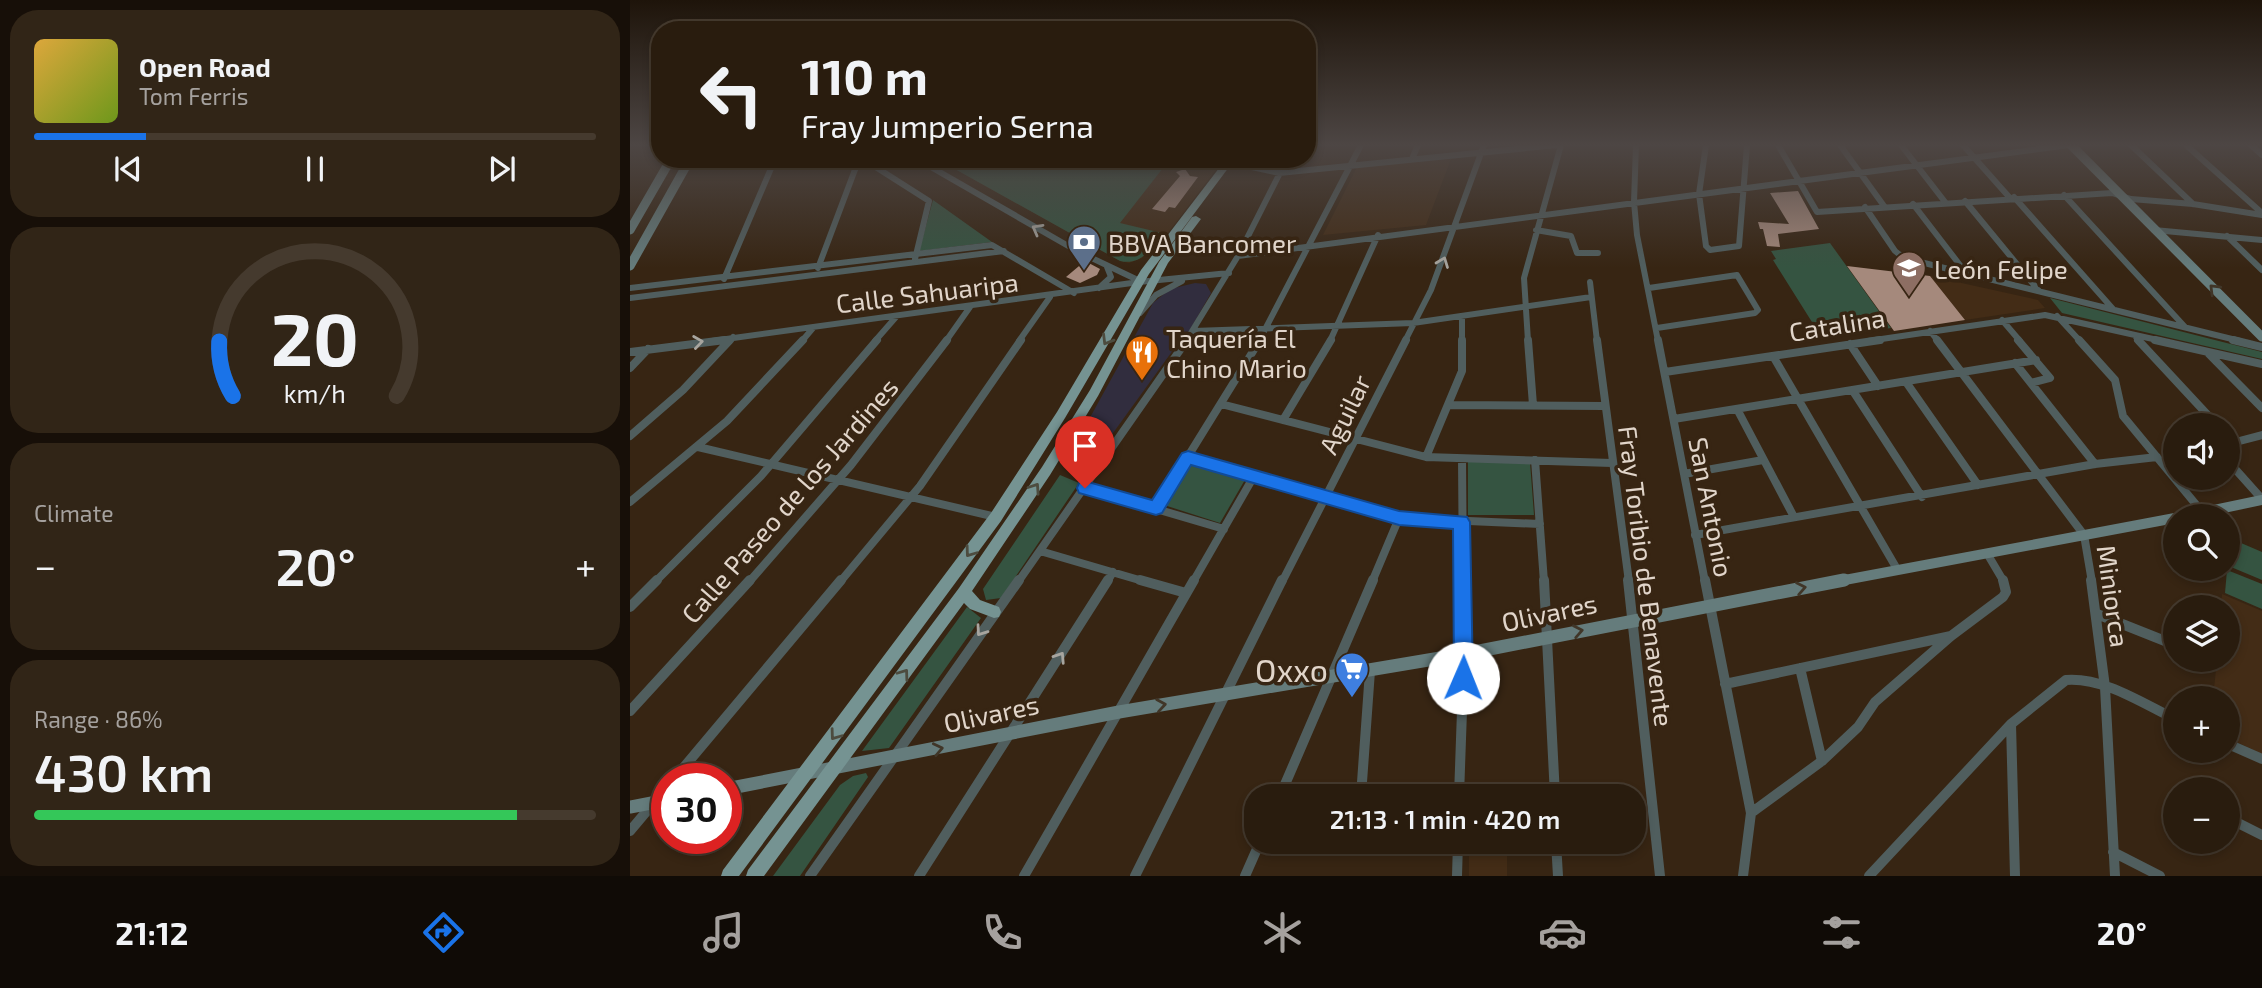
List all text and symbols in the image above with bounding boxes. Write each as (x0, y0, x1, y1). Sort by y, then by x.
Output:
text: 110 m (801, 46, 928, 105)
icon: left (686, 49, 777, 140)
text: Open Road (139, 51, 271, 82)
text: Tom Ferris (139, 82, 248, 110)
text: Fray Jumperio Serna (801, 106, 1094, 144)
icon: previous (109, 150, 147, 188)
icon: pause (296, 150, 334, 188)
icon: next (483, 150, 521, 188)
bank icon: BBVA Bancomer (1065, 223, 1103, 272)
one-way arrow (1032, 224, 1045, 237)
place label: BBVA Bancomer (1108, 227, 1296, 258)
school or university icon: León Felipe (1890, 249, 1928, 298)
place label: León Felipe (1934, 253, 2068, 284)
one-way arrow (1435, 256, 1449, 268)
street label: Calle Sahuaripa (834, 265, 1020, 319)
one-way arrow (2209, 284, 2222, 297)
text: 20 (271, 293, 359, 381)
street label: Catalina (1787, 301, 1887, 347)
place label: Taquería El Chino Mario (1166, 322, 1307, 383)
one-way arrow (1102, 333, 1115, 346)
restaurant icon: Taquería El Chino Mario (1123, 333, 1161, 382)
one-way arrow (692, 335, 703, 350)
street label: Aguilar (1312, 369, 1376, 459)
street label: Calle Paseo de los Jardines (674, 371, 904, 629)
text: km/h (284, 378, 346, 408)
map controls (2163, 413, 2240, 854)
button: sound (2163, 413, 2240, 490)
pin (1055, 416, 1115, 488)
street label: Fray Toribio de Benavente (1613, 424, 1681, 728)
icon: arrive (1066, 427, 1104, 465)
street label: San Antonio (1683, 435, 1741, 579)
one-way arrow (1027, 483, 1039, 496)
text: Climate (34, 499, 114, 527)
button: search (2163, 504, 2240, 581)
text: 20° (275, 534, 356, 596)
text: − (34, 542, 56, 588)
text: + (575, 542, 596, 588)
street label: Miniorca (2092, 543, 2136, 649)
one-way arrow (966, 544, 978, 557)
one-way arrow (1795, 581, 1807, 596)
street label: Olivares (1498, 587, 1600, 637)
button: layers (2163, 595, 2240, 672)
one-way arrow (977, 623, 989, 636)
one-way arrow (1572, 624, 1584, 639)
position arrow (1426, 641, 1500, 715)
place label: Oxxo (1255, 650, 1328, 688)
supermarket icon: Oxxo (1333, 650, 1371, 699)
one-way arrow (1051, 651, 1064, 664)
one-way arrow (895, 669, 908, 682)
button: + (2163, 686, 2240, 763)
street label: Olivares (940, 688, 1042, 738)
one-way arrow (1155, 698, 1167, 713)
text: Range · 86% (34, 705, 163, 733)
one-way arrow (831, 727, 843, 740)
text: 430 km (34, 740, 213, 802)
one-way arrow (932, 742, 944, 757)
speed limit sign: 30 (651, 763, 742, 854)
button: − (2163, 777, 2240, 854)
text: 21:13 · 1 min · 420 m (1330, 803, 1560, 834)
icon: directions (419, 908, 468, 957)
icon: music (699, 908, 748, 957)
icon: phone (978, 908, 1027, 957)
icon: climate (1258, 908, 1307, 957)
icon: car (1538, 908, 1587, 957)
icon: filters (1817, 908, 1866, 957)
text: 21:12 (115, 913, 188, 951)
text: 20° (2097, 913, 2147, 951)

